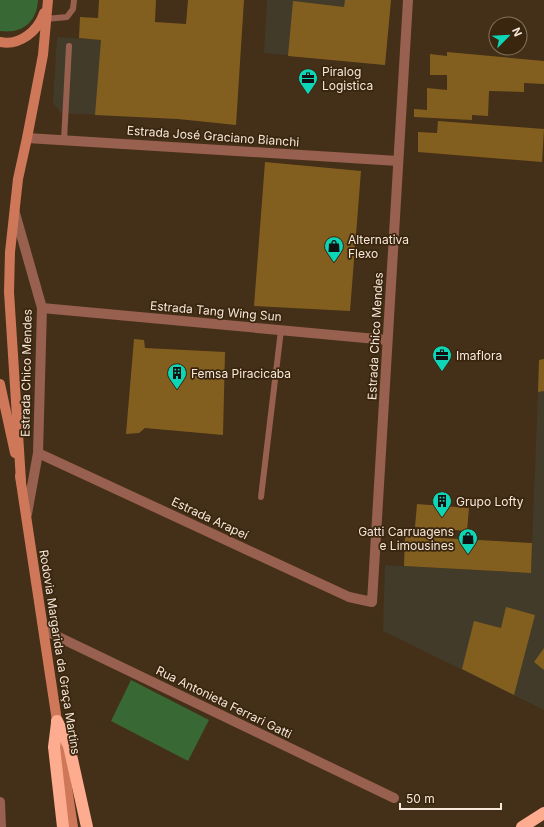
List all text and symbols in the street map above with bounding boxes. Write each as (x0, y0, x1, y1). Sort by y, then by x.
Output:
north arrow (488, 16, 528, 56)
text: N (509, 25, 525, 39)
place label: Piralog Logistica (322, 64, 373, 93)
office icon: Piralog Logistica (297, 67, 319, 95)
street label: Estrada José Graciano Bianchi (126, 122, 300, 150)
place label: Alternativa Flexo (348, 232, 409, 261)
shop icon: Alternativa Flexo (323, 235, 345, 263)
street label: Estrada Chico Mendes (364, 272, 386, 400)
street label: Estrada Tang Wing Sun (150, 298, 282, 324)
street label: Estrada Chico Mendes (17, 309, 35, 437)
office icon: Imaflora (431, 344, 453, 372)
place label: Imaflora (456, 348, 502, 363)
building icon: Femsa Piracicaba (166, 362, 188, 390)
place label: Femsa Piracicaba (191, 366, 291, 381)
building icon: Grupo Lofty (431, 490, 453, 518)
street label: Estrada Arapeí (169, 494, 251, 542)
place label: Grupo Lofty (456, 494, 524, 509)
place label: Gatti Carruagens e Limousines (358, 524, 454, 553)
shop icon: Gatti Carruagens e Limousines (457, 527, 479, 555)
street label: Rodovia Margarida da Graça Martins (36, 549, 84, 755)
street label: Rua Antonieta Ferrari Gatti (154, 663, 294, 741)
scale bar (400, 785, 501, 811)
text: 50 m (406, 791, 435, 806)

